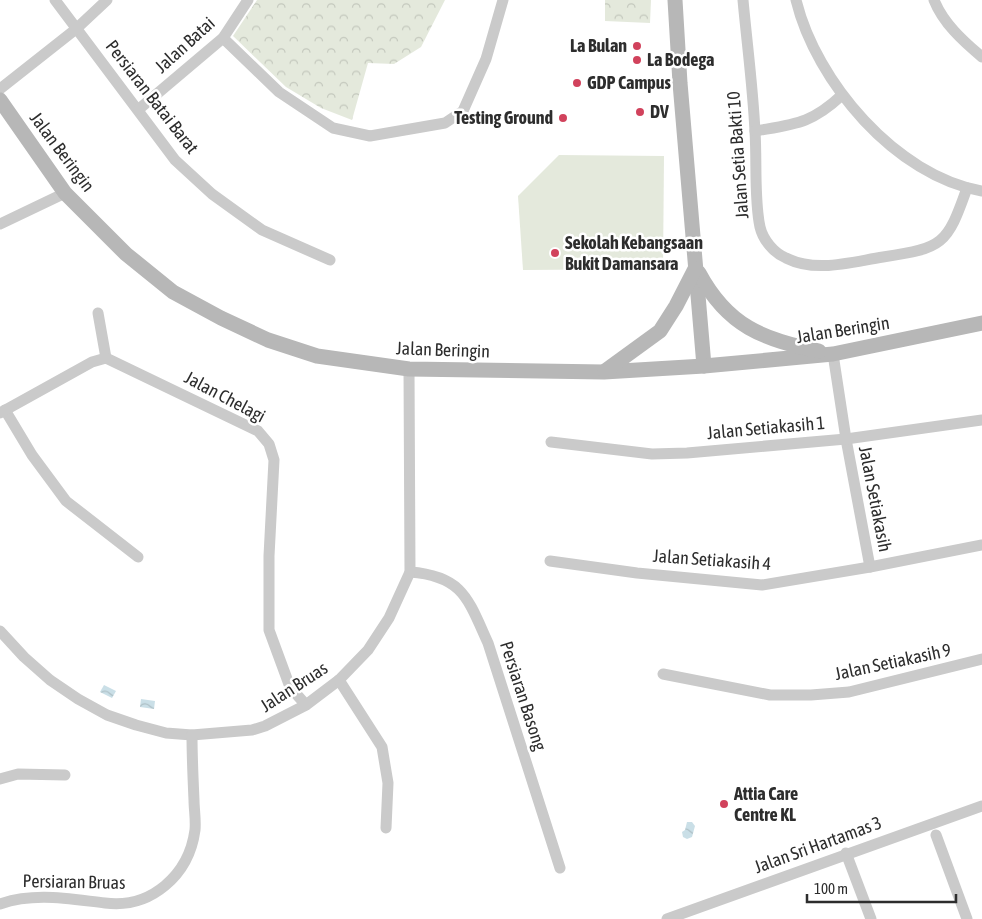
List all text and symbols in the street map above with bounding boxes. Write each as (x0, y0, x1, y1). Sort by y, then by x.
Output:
street label: Jalan Batai (150, 12, 219, 77)
place label: La Bulan (570, 35, 627, 56)
street label: Persiaran Batai Barat (102, 36, 203, 158)
marker: La Bulan (631, 40, 643, 52)
place label: La Bodega (647, 49, 714, 70)
marker: La Bodega (631, 54, 643, 66)
place label: GDP Campus (587, 72, 672, 93)
marker: GDP Campus (571, 77, 583, 89)
street label: Jalan Setia Bakti 10 (723, 91, 752, 220)
place label: DV (650, 101, 669, 122)
marker: DV (634, 106, 646, 118)
place label: Testing Ground (454, 107, 553, 128)
street label: Jalan Beringin (26, 108, 99, 196)
marker: Testing Ground (557, 112, 569, 124)
place label: Sekolah Kebangsaan Bukit Damansara (565, 232, 703, 274)
marker: Sekolah Kebangsaan Bukit Damansara (549, 247, 561, 259)
street label: Jalan Beringin (795, 312, 891, 347)
street label: Jalan Beringin (396, 337, 490, 362)
street label: Jalan Chelagi (181, 367, 269, 427)
street label: Jalan Setiakasih 1 (706, 412, 826, 443)
street label: Jalan Setiakasih (855, 444, 896, 554)
street label: Jalan Setiakasih 4 (652, 545, 772, 574)
street label: Persiaran Basong (496, 639, 551, 753)
street label: Jalan Setiakasih 9 (833, 639, 953, 684)
street label: Jalan Bruas (256, 657, 331, 716)
place label: Attia Care Centre KL (733, 783, 798, 825)
marker: Attia Care Centre KL (718, 798, 730, 810)
street label: Jalan Sri Hartamas 3 (751, 812, 884, 877)
street label: Persiaran Bruas (22, 870, 126, 893)
scale bar (807, 872, 956, 904)
text: 100 m (814, 880, 848, 897)

